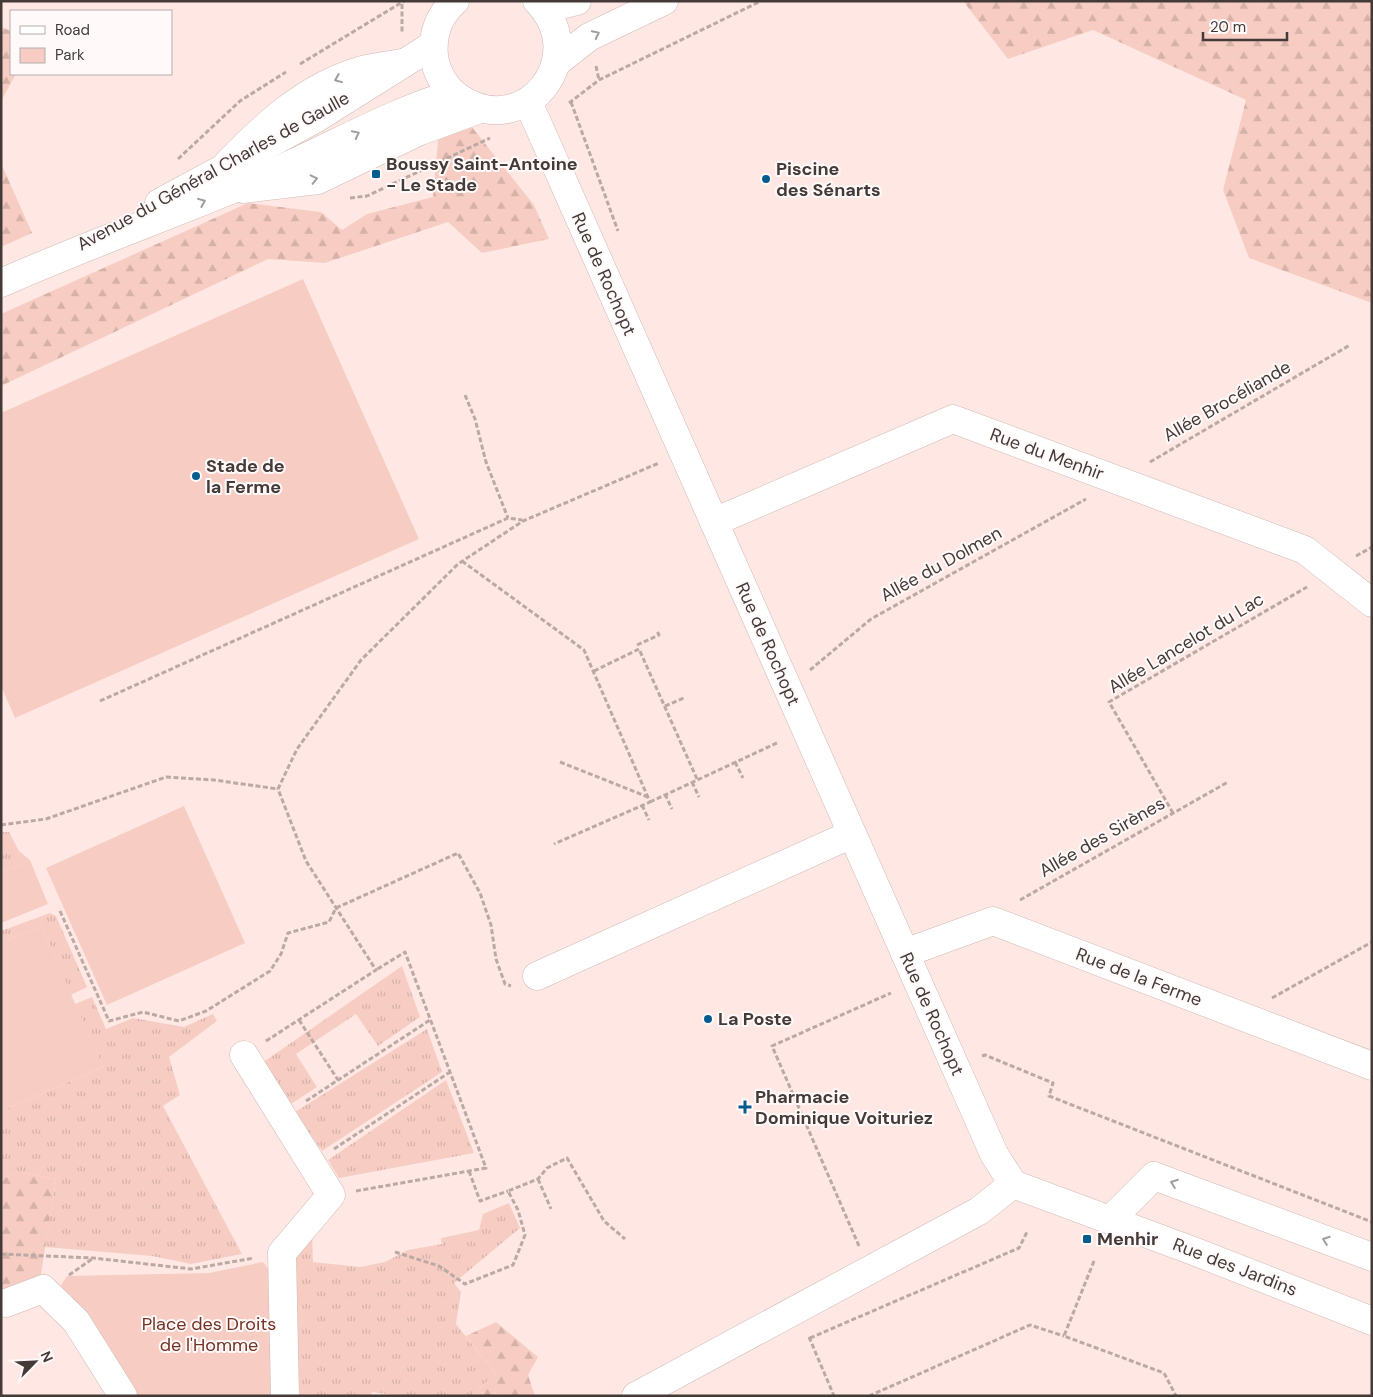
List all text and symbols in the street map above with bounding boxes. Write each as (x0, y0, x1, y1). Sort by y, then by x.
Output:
legend (10, 10, 172, 75)
scale bar (1203, 10, 1287, 42)
text: 20 m (1210, 17, 1246, 37)
text: Road (55, 20, 90, 40)
one-way arrow (591, 29, 600, 40)
text: Park (55, 45, 85, 65)
one-way arrow (334, 73, 343, 83)
street label: Avenue du Général Charles de Gaulle (72, 86, 354, 256)
one-way arrow (351, 130, 360, 141)
place label: Boussy Saint-Antoine - Le Stade (386, 152, 578, 197)
place label: Piscine des Sénarts (776, 157, 881, 202)
marker: Boussy Saint-Antoine - Le Stade (370, 168, 382, 180)
marker: Piscine des Sénarts (760, 173, 772, 185)
one-way arrow (310, 174, 319, 185)
one-way arrow (198, 197, 206, 207)
street label: Rue de Rochopt (566, 209, 642, 339)
street label: Allée Brocéliande (1159, 355, 1295, 447)
street label: Rue du Menhir (987, 422, 1108, 486)
place label: Stade de la Ferme (206, 454, 285, 499)
marker: Stade de la Ferme (190, 470, 202, 482)
street label: Allée du Dolmen (876, 521, 1006, 607)
street label: Rue de Rochopt (730, 579, 806, 709)
street label: Allée Lancelot du Lac (1104, 587, 1268, 699)
street label: Allée des Sirènes (1035, 791, 1169, 883)
street label: Rue de la Ferme (1072, 942, 1206, 1012)
street label: Rue de Rochopt (894, 949, 970, 1079)
place label: La Poste (718, 1007, 792, 1031)
marker: La Poste (702, 1013, 714, 1025)
place label: Pharmacie Dominique Voituriez (755, 1085, 933, 1130)
marker: Pharmacie Dominique Voituriez (739, 1101, 751, 1113)
one-way arrow (1170, 1179, 1179, 1189)
place label: Menhir (1097, 1227, 1158, 1251)
street label: Rue des Jardins (1169, 1232, 1301, 1302)
marker: Menhir (1081, 1233, 1093, 1245)
one-way arrow (1322, 1236, 1331, 1246)
park label: Place des Droits de l'Homme (142, 1312, 276, 1357)
north arrow (10, 1337, 60, 1387)
text: N (37, 1348, 57, 1365)

